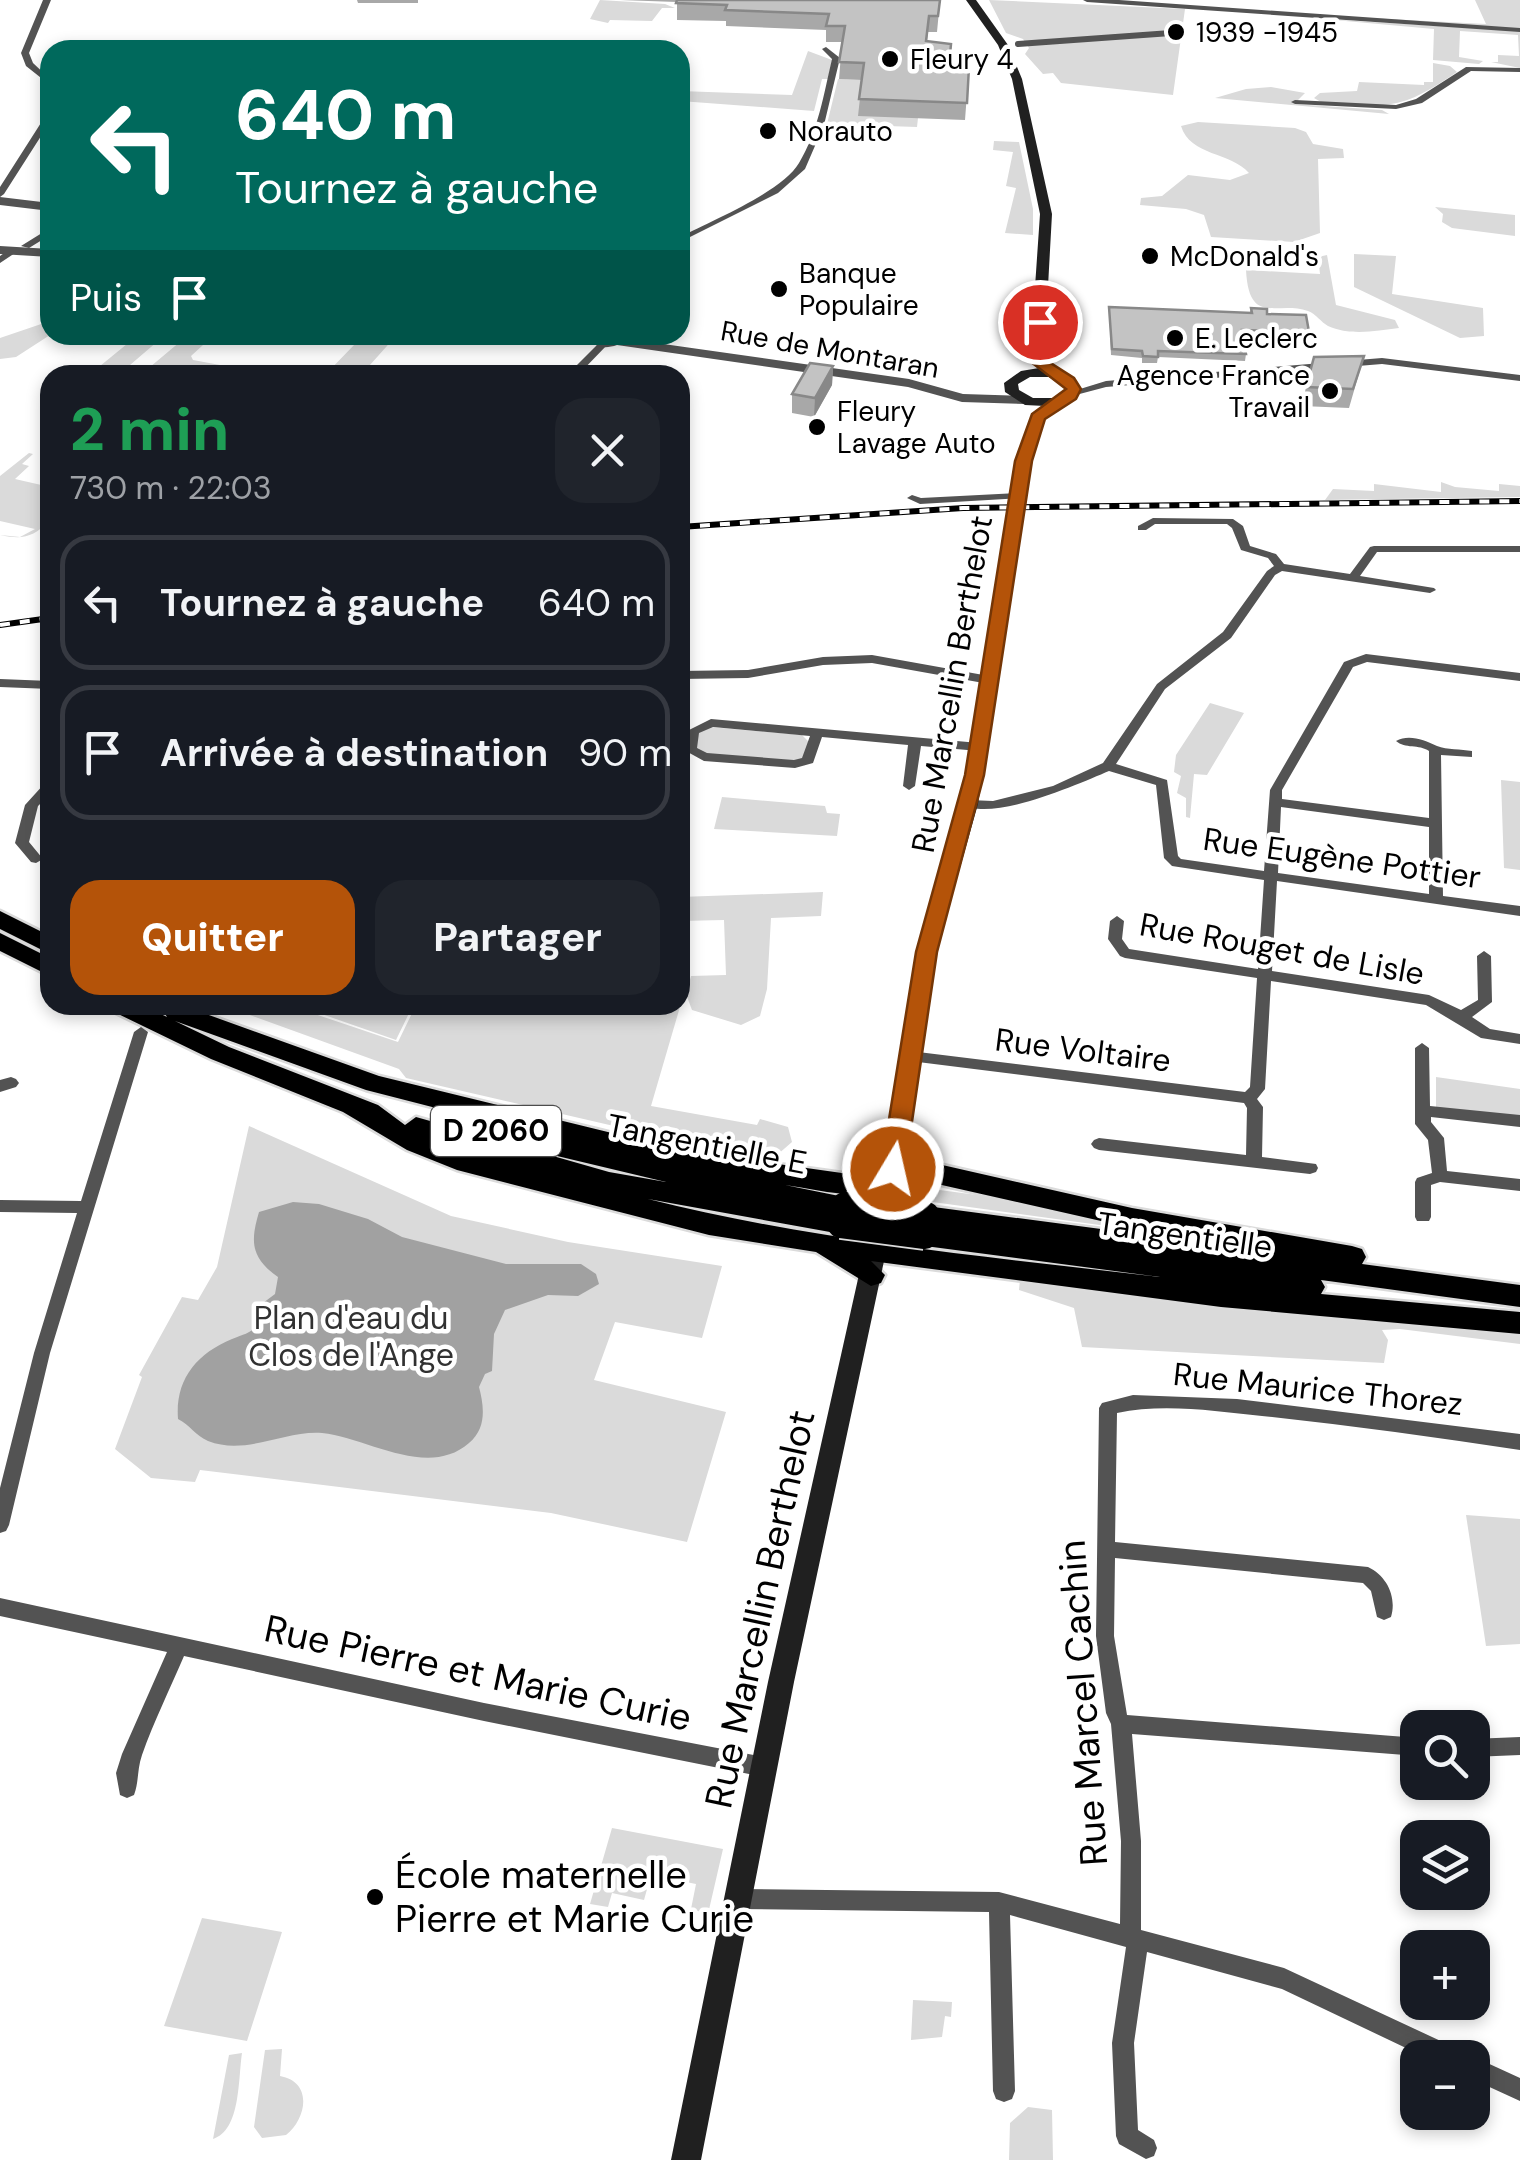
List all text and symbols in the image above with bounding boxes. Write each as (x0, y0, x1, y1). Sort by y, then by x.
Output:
place label: 1939 -1945 (1196, 14, 1338, 51)
marker: 1939 -1945 (1165, 21, 1187, 43)
place label: Fleury 4 (910, 41, 1014, 78)
marker: Fleury 4 (879, 48, 901, 70)
text: 640 m (235, 70, 456, 161)
icon: left (70, 80, 200, 210)
place label: Norauto (788, 113, 893, 150)
marker: Norauto (757, 120, 779, 142)
text: Tournez à gauche (235, 158, 598, 217)
place label: McDonald's (1170, 238, 1319, 275)
marker: McDonald's (1139, 245, 1161, 267)
place label: Banque Populaire (799, 255, 919, 324)
icon: arrive (162, 270, 217, 325)
text: Puis (70, 273, 142, 323)
marker: Banque Populaire (768, 278, 790, 300)
pin (998, 280, 1083, 365)
icon: arrive (1013, 295, 1068, 350)
street label: Rue de Montaran (718, 312, 942, 387)
place label: E. Leclerc (1195, 320, 1318, 357)
marker: E. Leclerc (1164, 327, 1186, 349)
place label: Agence France Travail (1116, 357, 1310, 426)
marker: Agence France Travail (1319, 380, 1341, 402)
text: 2 min (70, 390, 229, 469)
place label: Fleury Lavage Auto (837, 393, 996, 462)
button: close (555, 398, 660, 503)
marker: Fleury Lavage Auto (806, 416, 828, 438)
text: 730 m · 22:03 (70, 467, 272, 509)
street label: Rue Marcellin Berthelot (902, 512, 1002, 856)
icon: left (75, 575, 130, 630)
text: Tournez à gauche (160, 578, 484, 628)
text: 640 m (538, 578, 655, 628)
icon: arrive (75, 725, 130, 780)
text: Arrivée à destination (160, 728, 548, 778)
text: 90 m (578, 728, 672, 778)
street label: Rue Eugène Pottier (1201, 818, 1484, 898)
button: Quitter (70, 880, 355, 995)
button: Partager (375, 880, 660, 995)
street label: Rue Rouget de Lisle (1137, 903, 1427, 995)
street label: Rue Voltaire (993, 1018, 1173, 1082)
street label: Tangentielle E (604, 1104, 810, 1184)
road number: D 2060 (431, 1106, 561, 1156)
position arrow (841, 1117, 945, 1221)
street label: Tangentielle (1095, 1202, 1275, 1268)
park label: Plan d'eau du Clos de l'Ange (248, 1297, 454, 1376)
street label: Rue Maurice Thorez (1171, 1353, 1465, 1425)
street label: Rue Marcellin Berthelot (693, 1406, 827, 1812)
street label: Rue Marcel Cachin (1047, 1538, 1119, 1868)
street label: Rue Pierre et Marie Curie (260, 1603, 696, 1743)
map controls (1400, 1710, 1490, 2130)
button: search (1400, 1710, 1490, 1800)
button: layers (1400, 1820, 1490, 1910)
place label: École maternelle Pierre et Marie Curie (395, 1850, 754, 1944)
marker: École maternelle Pierre et Marie Curie (364, 1886, 386, 1908)
button: + (1400, 1930, 1490, 2020)
button: − (1400, 2040, 1490, 2130)

